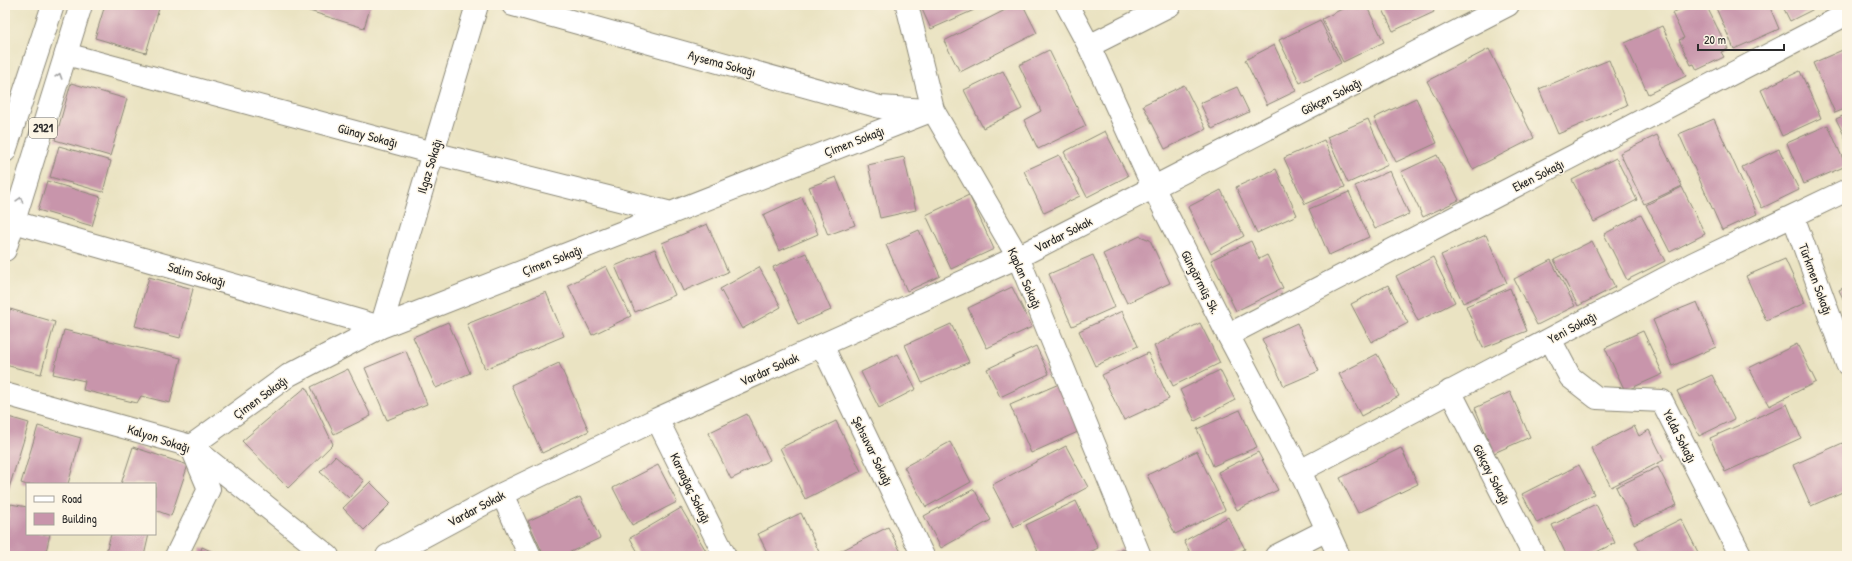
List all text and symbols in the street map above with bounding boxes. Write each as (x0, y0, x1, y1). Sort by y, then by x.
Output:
scale bar (1698, 26, 1784, 52)
text: 20 m (1704, 31, 1726, 48)
street label: Aysema Sokağı (686, 45, 758, 81)
one-way arrow (54, 72, 63, 79)
street label: Gökçen Sokağı (1297, 73, 1365, 119)
road number: 2921 (29, 118, 57, 138)
street label: Günay Sokağı (336, 118, 400, 152)
street label: Çimen Sokağı (821, 121, 887, 161)
street label: Ilgaz Sokağı (412, 136, 446, 196)
street label: Eken Sokağı (1509, 154, 1567, 196)
one-way arrow (16, 196, 24, 203)
street label: Vardar Sokak (1031, 211, 1096, 256)
street label: Çimen Sokağı (519, 240, 585, 280)
street label: Türkmen Sokağı (1795, 241, 1837, 317)
street label: Kaplan Sokağı (1004, 245, 1046, 311)
street label: Güngörmüş Sk. (1177, 247, 1225, 317)
street label: Salim Sokağı (166, 257, 228, 291)
street label: Yeni Sokağı (1544, 307, 1600, 347)
street label: Vardar Sokak (737, 348, 802, 390)
street label: Çimen Sokağı (229, 371, 291, 423)
street label: Yelda Sokağı (1659, 406, 1701, 466)
street label: Şehsuvar Sokağı (848, 413, 898, 489)
street label: Kalyon Sokağı (125, 419, 193, 457)
street label: Gökçay Sokağı (1469, 441, 1515, 507)
street label: Karaağaç Sokağı (666, 450, 716, 526)
legend (26, 483, 156, 535)
street label: Vardar Sokak (444, 485, 508, 531)
text: Road (62, 490, 82, 507)
text: Building (62, 510, 97, 527)

